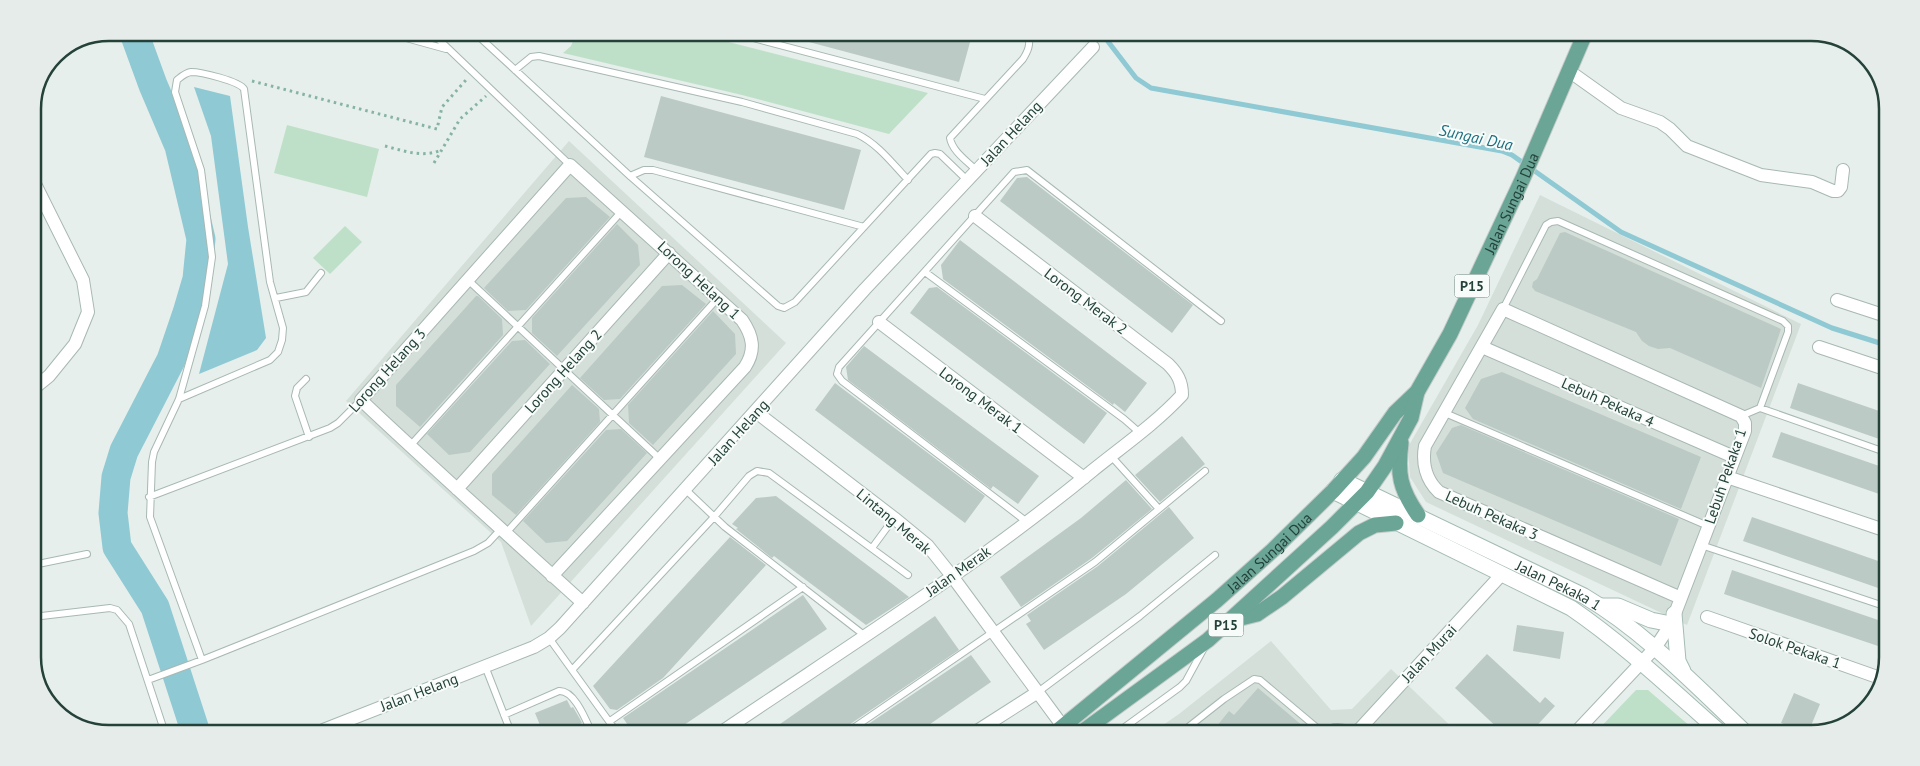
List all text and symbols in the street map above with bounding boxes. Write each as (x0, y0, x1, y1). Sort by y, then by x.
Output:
street label: Jalan Helang (976, 97, 1046, 170)
water label: Sungai Dua (1437, 119, 1515, 155)
street label: Jalan Sungai Dua (1479, 150, 1542, 257)
street label: Lorong Helang 1 (654, 237, 744, 323)
street label: Lorong Merak 2 (1041, 264, 1131, 338)
road number: P15 (1454, 274, 1490, 298)
street label: Lorong Helang 3 (344, 324, 430, 416)
street label: Lorong Helang 2 (520, 325, 606, 417)
street label: Lorong Merak 1 (936, 363, 1026, 437)
street label: Lebuh Pekaka 4 (1559, 373, 1657, 431)
street label: Jalan Helang (703, 395, 772, 469)
street label: Lebuh Pekaka 1 (1700, 426, 1750, 526)
street label: Lintang Merak (853, 484, 936, 558)
street label: Lebuh Pekaka 3 (1443, 486, 1541, 544)
street label: Jalan Sungai Dua (1222, 508, 1316, 597)
street label: Jalan Merak (921, 541, 995, 601)
street label: Jalan Pekaka 1 (1512, 555, 1605, 614)
road number: P15 (1208, 614, 1244, 636)
street label: Jalan Murai (1397, 620, 1461, 687)
street label: Solok Pekaka 1 (1746, 623, 1844, 673)
street label: Jalan Helang (377, 669, 461, 716)

